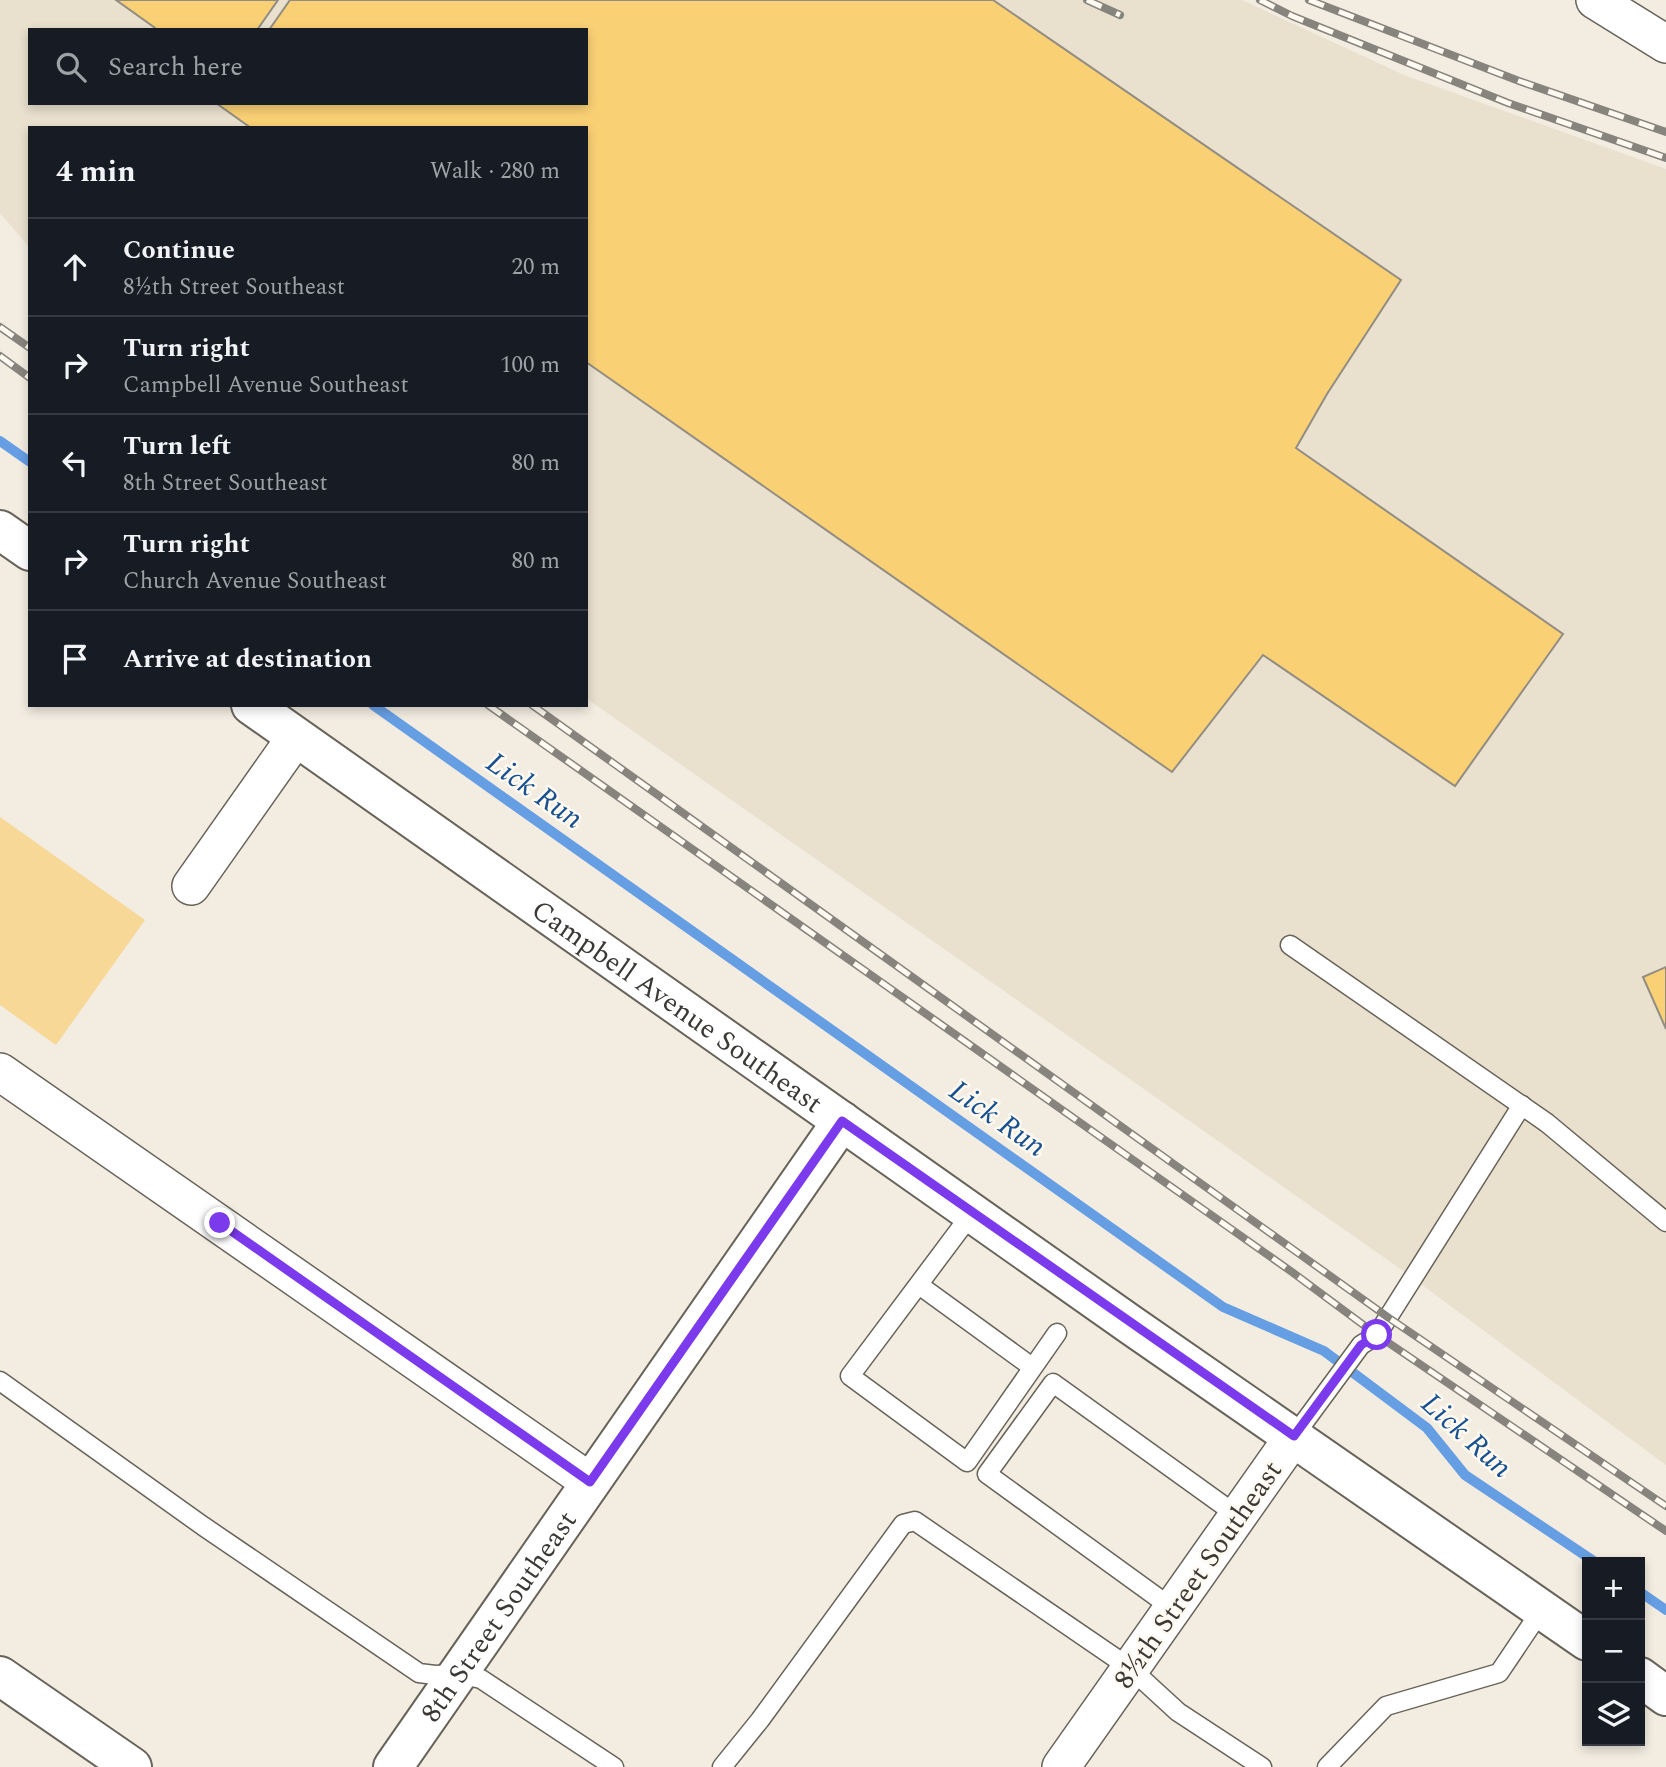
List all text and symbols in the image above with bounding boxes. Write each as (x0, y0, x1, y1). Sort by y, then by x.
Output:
search box (28, 28, 588, 105)
text: Search here (108, 47, 243, 87)
icon: search (52, 48, 90, 86)
text: 4 min (56, 149, 136, 195)
text: Walk · 280 m (430, 154, 560, 189)
text: Continue (123, 230, 235, 270)
icon: ahead (56, 248, 94, 286)
text: 20 m (511, 250, 560, 285)
text: 8½th Street Southeast (123, 270, 345, 305)
text: Turn right (123, 328, 250, 368)
icon: right (56, 346, 94, 384)
text: 100 m (500, 348, 560, 383)
text: Campbell Avenue Southeast (123, 368, 409, 403)
text: Turn left (123, 426, 231, 466)
icon: left (56, 444, 94, 482)
text: 80 m (511, 446, 560, 481)
text: 8th Street Southeast (123, 466, 328, 501)
text: Turn right (123, 524, 250, 564)
icon: right (56, 542, 94, 580)
text: 80 m (511, 544, 560, 579)
text: Church Avenue Southeast (123, 564, 387, 599)
text: Arrive at destination (123, 639, 372, 679)
icon: arrive (56, 640, 94, 678)
water label: Lick Run (476, 741, 593, 841)
street label: Campbell Avenue Southeast (522, 889, 832, 1125)
water label: Lick Run (939, 1069, 1056, 1169)
route end (204, 1207, 235, 1238)
route start (1361, 1319, 1392, 1350)
water label: Lick Run (1410, 1382, 1523, 1490)
street label: 8½th Street Southeast (1103, 1452, 1293, 1698)
street label: 8th Street Southeast (410, 1502, 588, 1731)
map controls (1582, 1557, 1645, 1746)
button: + (1582, 1557, 1645, 1620)
button: − (1582, 1620, 1645, 1683)
button: layers (1582, 1683, 1645, 1746)

